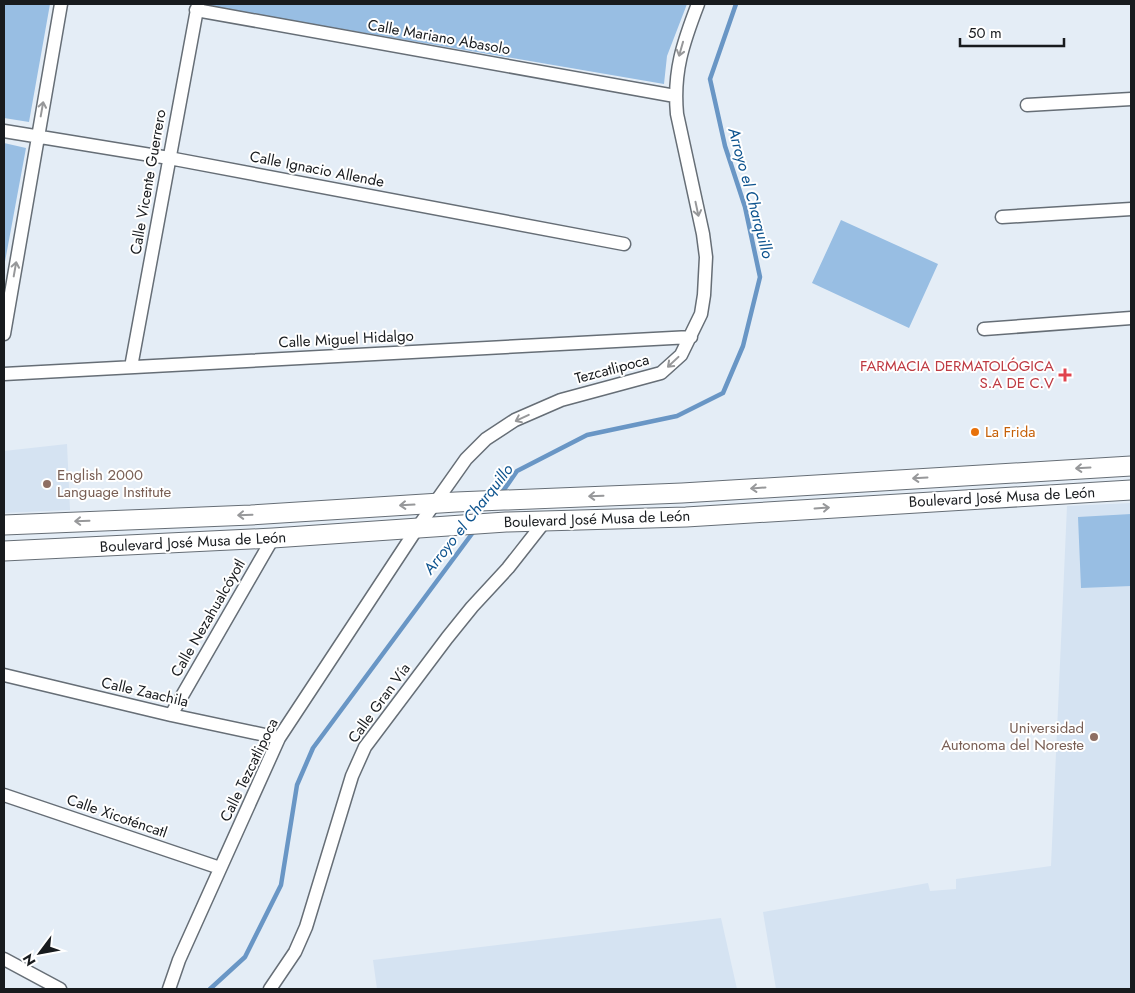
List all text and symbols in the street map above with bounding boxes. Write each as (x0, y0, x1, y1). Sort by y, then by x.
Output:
street label: Calle Mariano Abasolo (366, 14, 512, 60)
scale bar (960, 15, 1064, 47)
text: 50 m (968, 22, 1002, 44)
one-way arrow (676, 41, 686, 57)
one-way arrow (38, 101, 48, 117)
street label: Calle Vicente Guerrero (124, 108, 172, 256)
water label: Arroyo el Charquillo (722, 124, 780, 261)
street label: Calle Ignacio Allende (248, 145, 386, 193)
one-way arrow (693, 201, 703, 217)
one-way arrow (10, 261, 20, 277)
street label: Calle Miguel Hidalgo (278, 324, 414, 354)
street label: Tezcatlipoca (572, 349, 652, 389)
place label: FARMACIA DERMATOLÓGICA S.A DE C.V (860, 355, 1054, 394)
one-way arrow (667, 356, 679, 368)
marker: FARMACIA DERMATOLÓGICA S.A DE C.V (1058, 368, 1072, 382)
one-way arrow (515, 413, 530, 423)
place label: La Frida (985, 421, 1035, 443)
marker: La Frida (969, 426, 981, 438)
water label: Arroyo el Charquillo (417, 459, 519, 580)
place label: English 2000 Language Institute (57, 464, 171, 503)
one-way arrow (1075, 464, 1091, 473)
one-way arrow (913, 474, 929, 483)
marker: English 2000 Language Institute (41, 478, 53, 490)
street label: Boulevard José Musa de León (908, 481, 1096, 513)
one-way arrow (750, 484, 766, 493)
one-way arrow (588, 492, 604, 501)
one-way arrow (399, 501, 415, 510)
one-way arrow (814, 504, 830, 513)
street label: Boulevard José Musa de León (503, 505, 691, 533)
one-way arrow (237, 510, 253, 519)
one-way arrow (75, 517, 91, 526)
street label: Boulevard José Musa de León (99, 526, 287, 558)
street label: Calle Nezahualcóyotl (165, 555, 251, 681)
street label: Calle Gran Vía (342, 659, 416, 747)
street label: Calle Zaachila (99, 671, 191, 713)
street label: Calle Tezcatlipoca (214, 715, 284, 825)
place label: Universidad Autonoma del Noreste (941, 717, 1084, 756)
marker: Universidad Autonoma del Noreste (1088, 731, 1100, 743)
street label: Calle Xicoténcatl (64, 789, 170, 843)
north arrow (15, 928, 65, 978)
text: N (18, 950, 40, 970)

